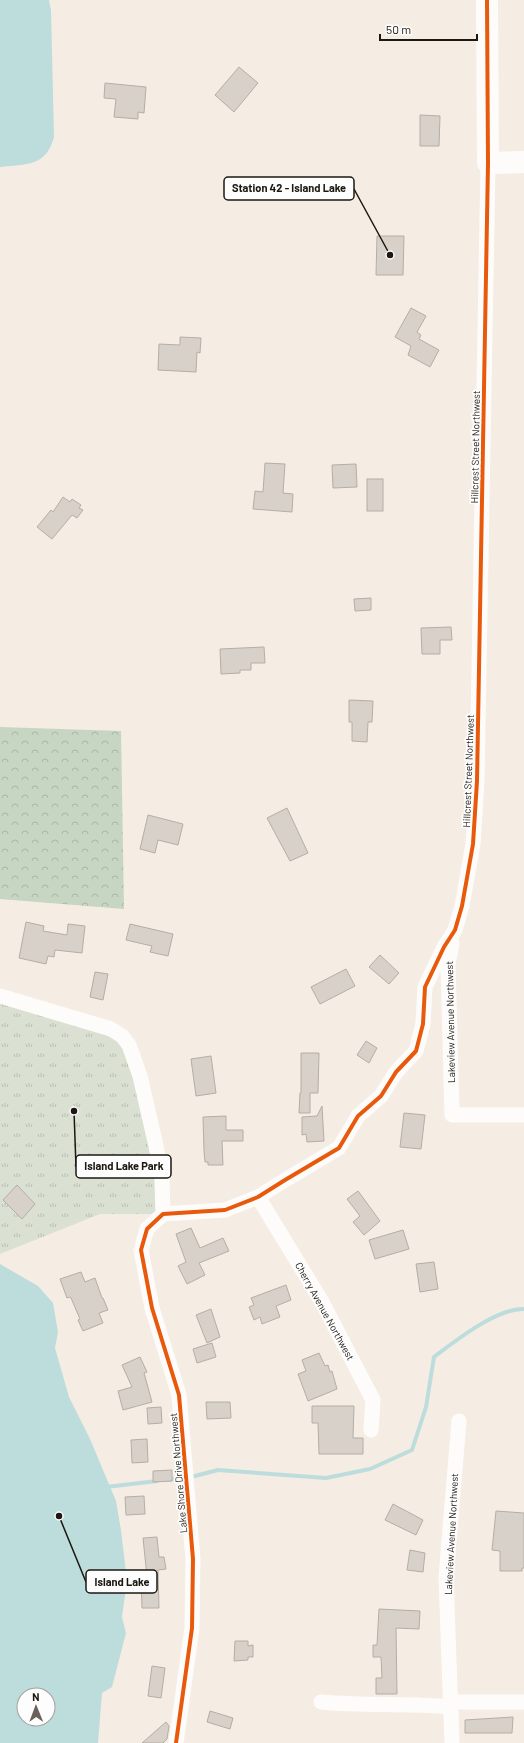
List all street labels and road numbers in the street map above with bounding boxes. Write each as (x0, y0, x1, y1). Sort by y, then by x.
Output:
street label: Hillcrest Street Northwest (468, 390, 482, 504)
street label: Hillcrest Street Northwest (460, 714, 476, 828)
street label: Lakeview Avenue Northwest (443, 961, 457, 1083)
street label: Cherry Avenue Northwest (293, 1260, 357, 1362)
street label: Lake Shore Drive Northwest (167, 1412, 189, 1533)
street label: Lakeview Avenue Northwest (442, 1472, 460, 1595)

